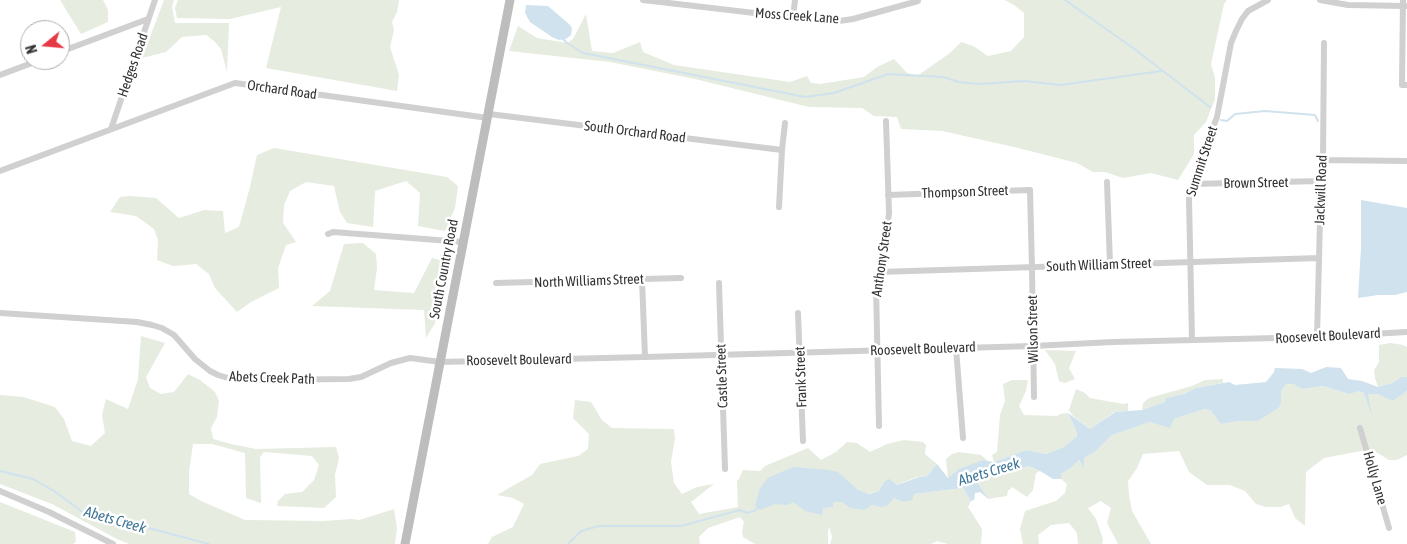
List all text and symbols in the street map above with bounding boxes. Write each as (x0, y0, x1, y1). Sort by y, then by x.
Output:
street label: Moss Creek Lane (755, 5, 839, 27)
north arrow (20, 20, 70, 70)
street label: Hedges Road (114, 31, 152, 99)
text: N (23, 43, 40, 55)
street label: Orchard Road (246, 77, 318, 103)
street label: South Orchard Road (583, 117, 687, 147)
street label: Summit Street (1183, 124, 1221, 198)
street label: Jackwill Road (1311, 155, 1331, 225)
street label: Brown Street (1223, 174, 1289, 192)
street label: Thompson Street (921, 182, 1009, 202)
street label: South Country Road (426, 218, 462, 320)
street label: Anthony Street (868, 220, 896, 298)
street label: South William Street (1046, 255, 1152, 275)
street label: North Williams Street (534, 271, 644, 291)
street label: Wilson Street (1024, 295, 1042, 363)
street label: Roosevelt Boulevard (1275, 325, 1381, 347)
street label: Roosevelt Boulevard (870, 339, 976, 359)
street label: Castle Street (712, 344, 732, 408)
street label: Frank Street (792, 346, 810, 408)
street label: Roosevelt Boulevard (466, 351, 572, 369)
street label: Abets Creek Path (229, 368, 315, 388)
street label: Holly Lane (1359, 449, 1391, 507)
water label: Abets Creek (956, 454, 1022, 490)
water label: Abets Creek (82, 503, 148, 537)

